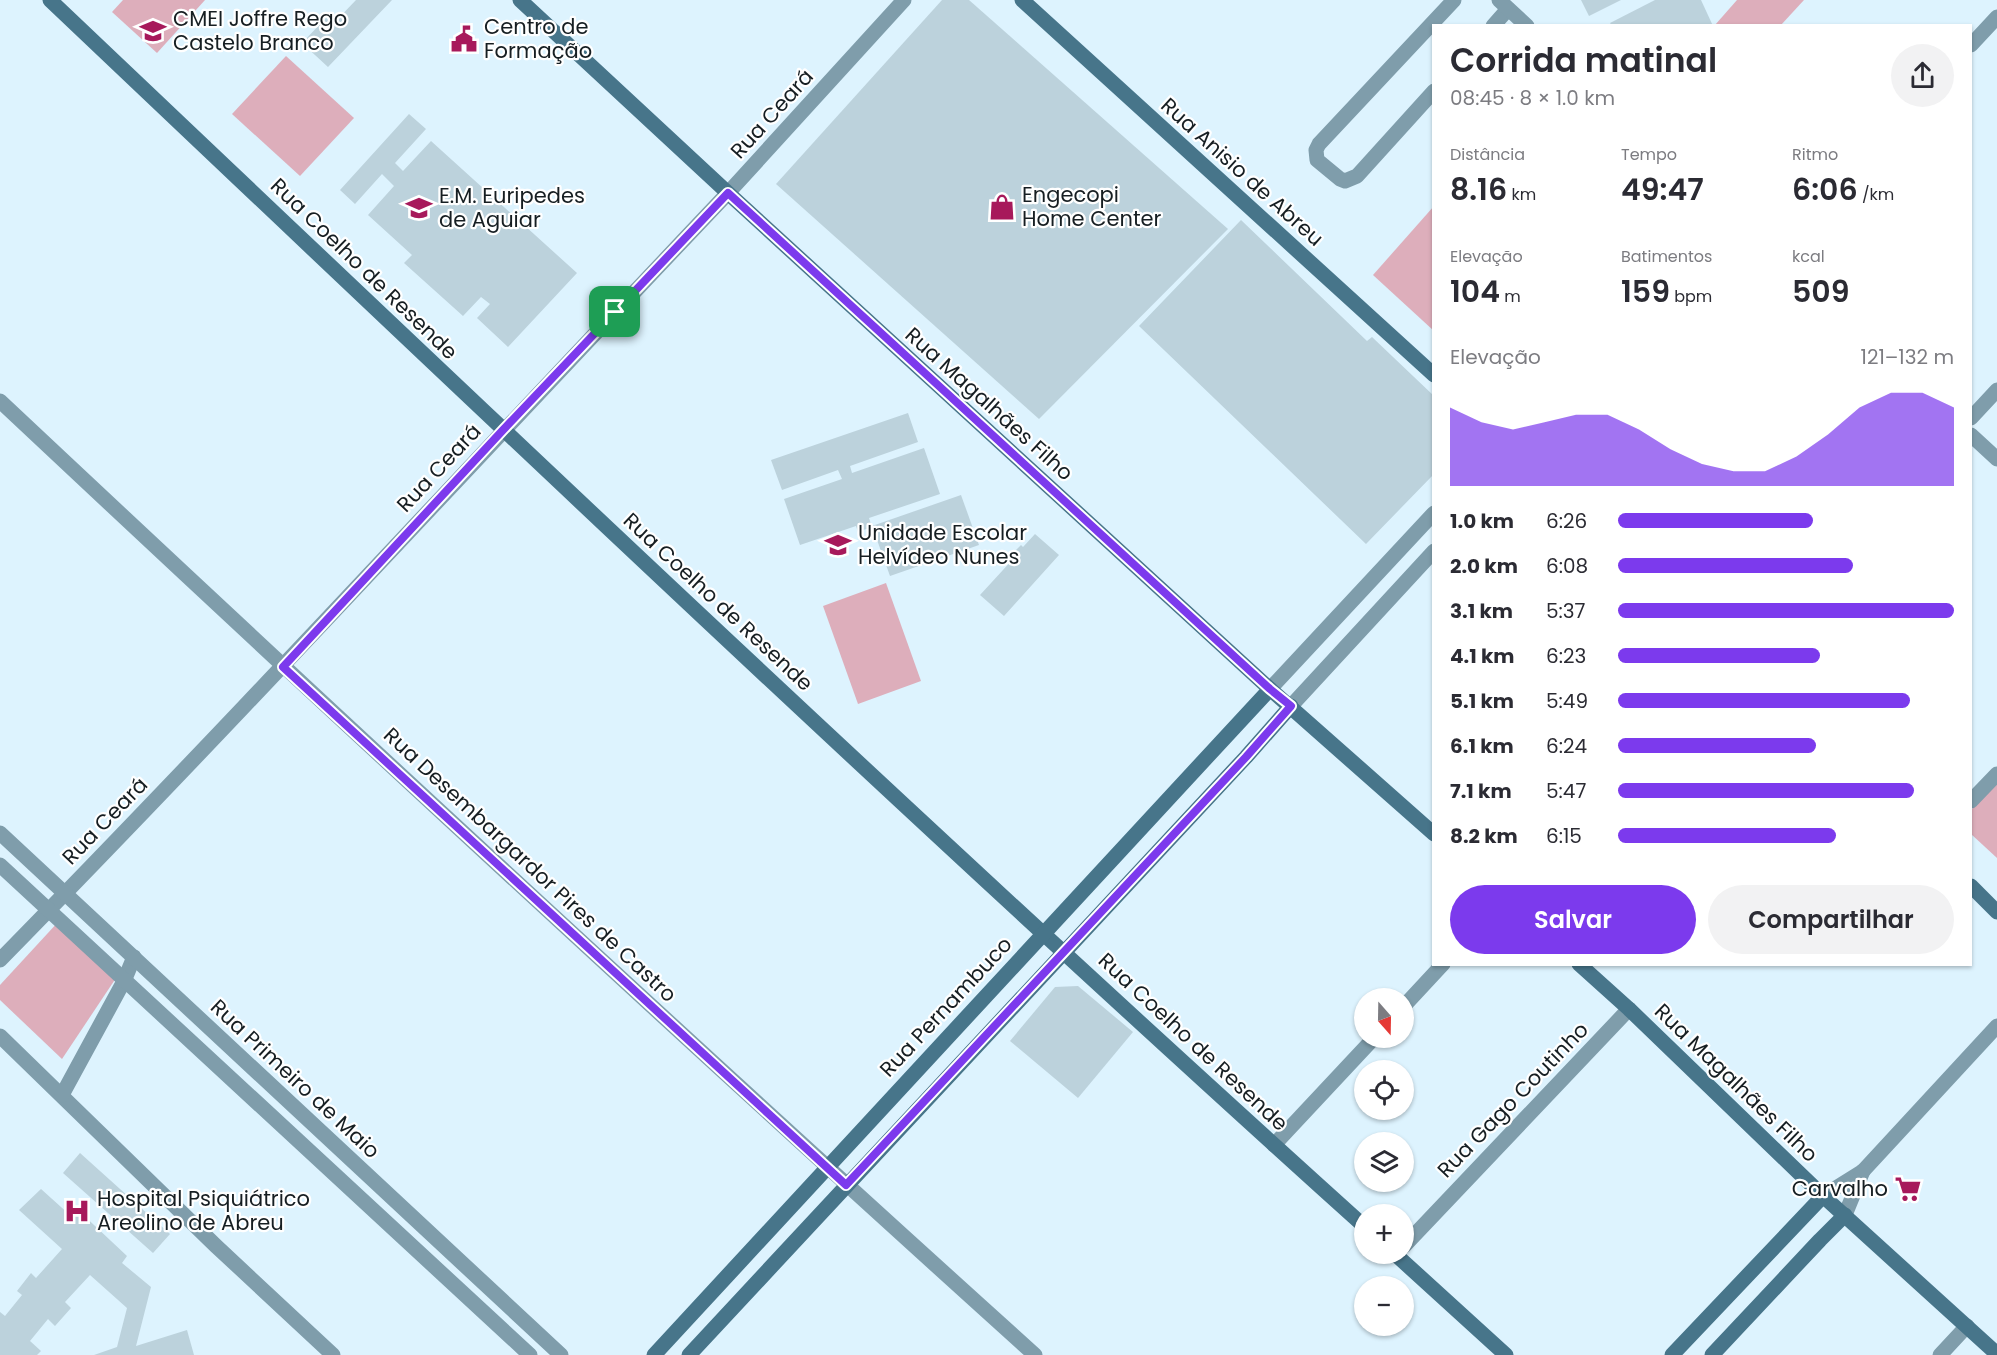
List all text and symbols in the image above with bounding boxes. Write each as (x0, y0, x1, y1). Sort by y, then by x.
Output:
place label: CMEI Joffre Rego Castelo Branco (173, 4, 347, 57)
place label: Centro de Formação (484, 12, 592, 65)
school or university icon: CMEI Joffre Rego Castelo Branco (138, 16, 168, 46)
public building icon: Centro de Formação (449, 24, 479, 54)
text: Corrida matinal (1450, 37, 1717, 84)
button: share (1891, 44, 1954, 107)
street label: Rua Ceará (724, 63, 820, 165)
text: 08:45 · 8 × 1.0 km (1450, 84, 1615, 112)
street label: Rua Anisio de Abreu (1155, 91, 1330, 252)
text: Distância (1450, 143, 1525, 166)
text: Tempo (1621, 143, 1677, 166)
text: Ritmo (1792, 143, 1838, 166)
text: 8.16 (1450, 168, 1507, 211)
text: 49:47 (1621, 168, 1704, 211)
text: 6:06 (1792, 168, 1858, 211)
street label: Rua Coelho de Resende (265, 172, 464, 366)
place label: Engecopi Home Center (1022, 180, 1162, 233)
place label: E.M. Euripedes de Aguiar (439, 181, 585, 234)
text: km (1507, 183, 1536, 206)
text: /km (1858, 183, 1894, 206)
shop icon: Engecopi Home Center (987, 192, 1017, 222)
school or university icon: E.M. Euripedes de Aguiar (404, 193, 434, 223)
text: Elevação (1450, 245, 1523, 268)
text: Batimentos (1621, 245, 1712, 268)
text: kcal (1792, 245, 1825, 268)
text: 104 (1450, 270, 1500, 313)
text: 159 (1621, 270, 1670, 313)
text: 509 (1792, 270, 1849, 313)
text: m (1500, 285, 1521, 308)
text: bpm (1670, 285, 1712, 308)
pin (589, 286, 640, 337)
icon: arrive (598, 295, 631, 328)
street label: Rua Magalhães Filho (899, 320, 1080, 487)
text: Elevação (1450, 343, 1541, 371)
text: 121–132 m (1861, 343, 1954, 371)
street label: Rua Ceará (390, 417, 487, 518)
street label: Rua Coelho de Resende (617, 506, 820, 697)
text: 1.0 km (1450, 507, 1514, 535)
text: 6:26 (1546, 507, 1587, 535)
place label: Unidade Escolar Helvídeo Nunes (858, 518, 1027, 571)
school or university icon: Unidade Escolar Helvídeo Nunes (823, 530, 853, 560)
text: 2.0 km (1450, 552, 1518, 580)
text: 6:08 (1546, 552, 1588, 580)
text: 3.1 km (1450, 597, 1513, 625)
text: 5:37 (1546, 597, 1586, 625)
text: 4.1 km (1450, 642, 1514, 670)
text: 6:23 (1546, 642, 1586, 670)
text: 5.1 km (1450, 687, 1514, 715)
text: 5:49 (1546, 687, 1588, 715)
street label: Rua Desembargardor Pires de Castro (378, 721, 683, 1009)
text: 6.1 km (1450, 732, 1514, 760)
text: 6:24 (1546, 732, 1587, 760)
street label: Rua Ceará (55, 770, 154, 871)
text: 7.1 km (1450, 777, 1512, 805)
text: 5:47 (1546, 777, 1586, 805)
text: 8.2 km (1450, 822, 1518, 850)
text: 6:15 (1546, 822, 1582, 850)
button: Salvar (1450, 885, 1696, 954)
button: Compartilhar (1708, 885, 1954, 954)
street label: Rua Pernambuco (873, 930, 1018, 1083)
street label: Rua Coelho de Resende (1092, 946, 1295, 1137)
north arrow (1354, 988, 1414, 1048)
map controls (1354, 988, 1414, 1336)
street label: Rua Primeiro de Maio (204, 992, 386, 1165)
street label: Rua Magalhães Filho (1648, 997, 1824, 1168)
street label: Rua Gago Coutinho (1431, 1015, 1595, 1184)
button: locate (1354, 1060, 1414, 1120)
button: layers (1354, 1132, 1414, 1192)
place label: Carvalho (1792, 1174, 1888, 1203)
supermarket icon: Carvalho (1893, 1174, 1923, 1204)
place label: Hospital Psiquiátrico Areolino de Abreu (97, 1184, 310, 1237)
hospital icon: Hospital Psiquiátrico Areolino de Abreu (62, 1196, 92, 1226)
button: + (1354, 1204, 1414, 1264)
button: − (1354, 1276, 1414, 1336)

